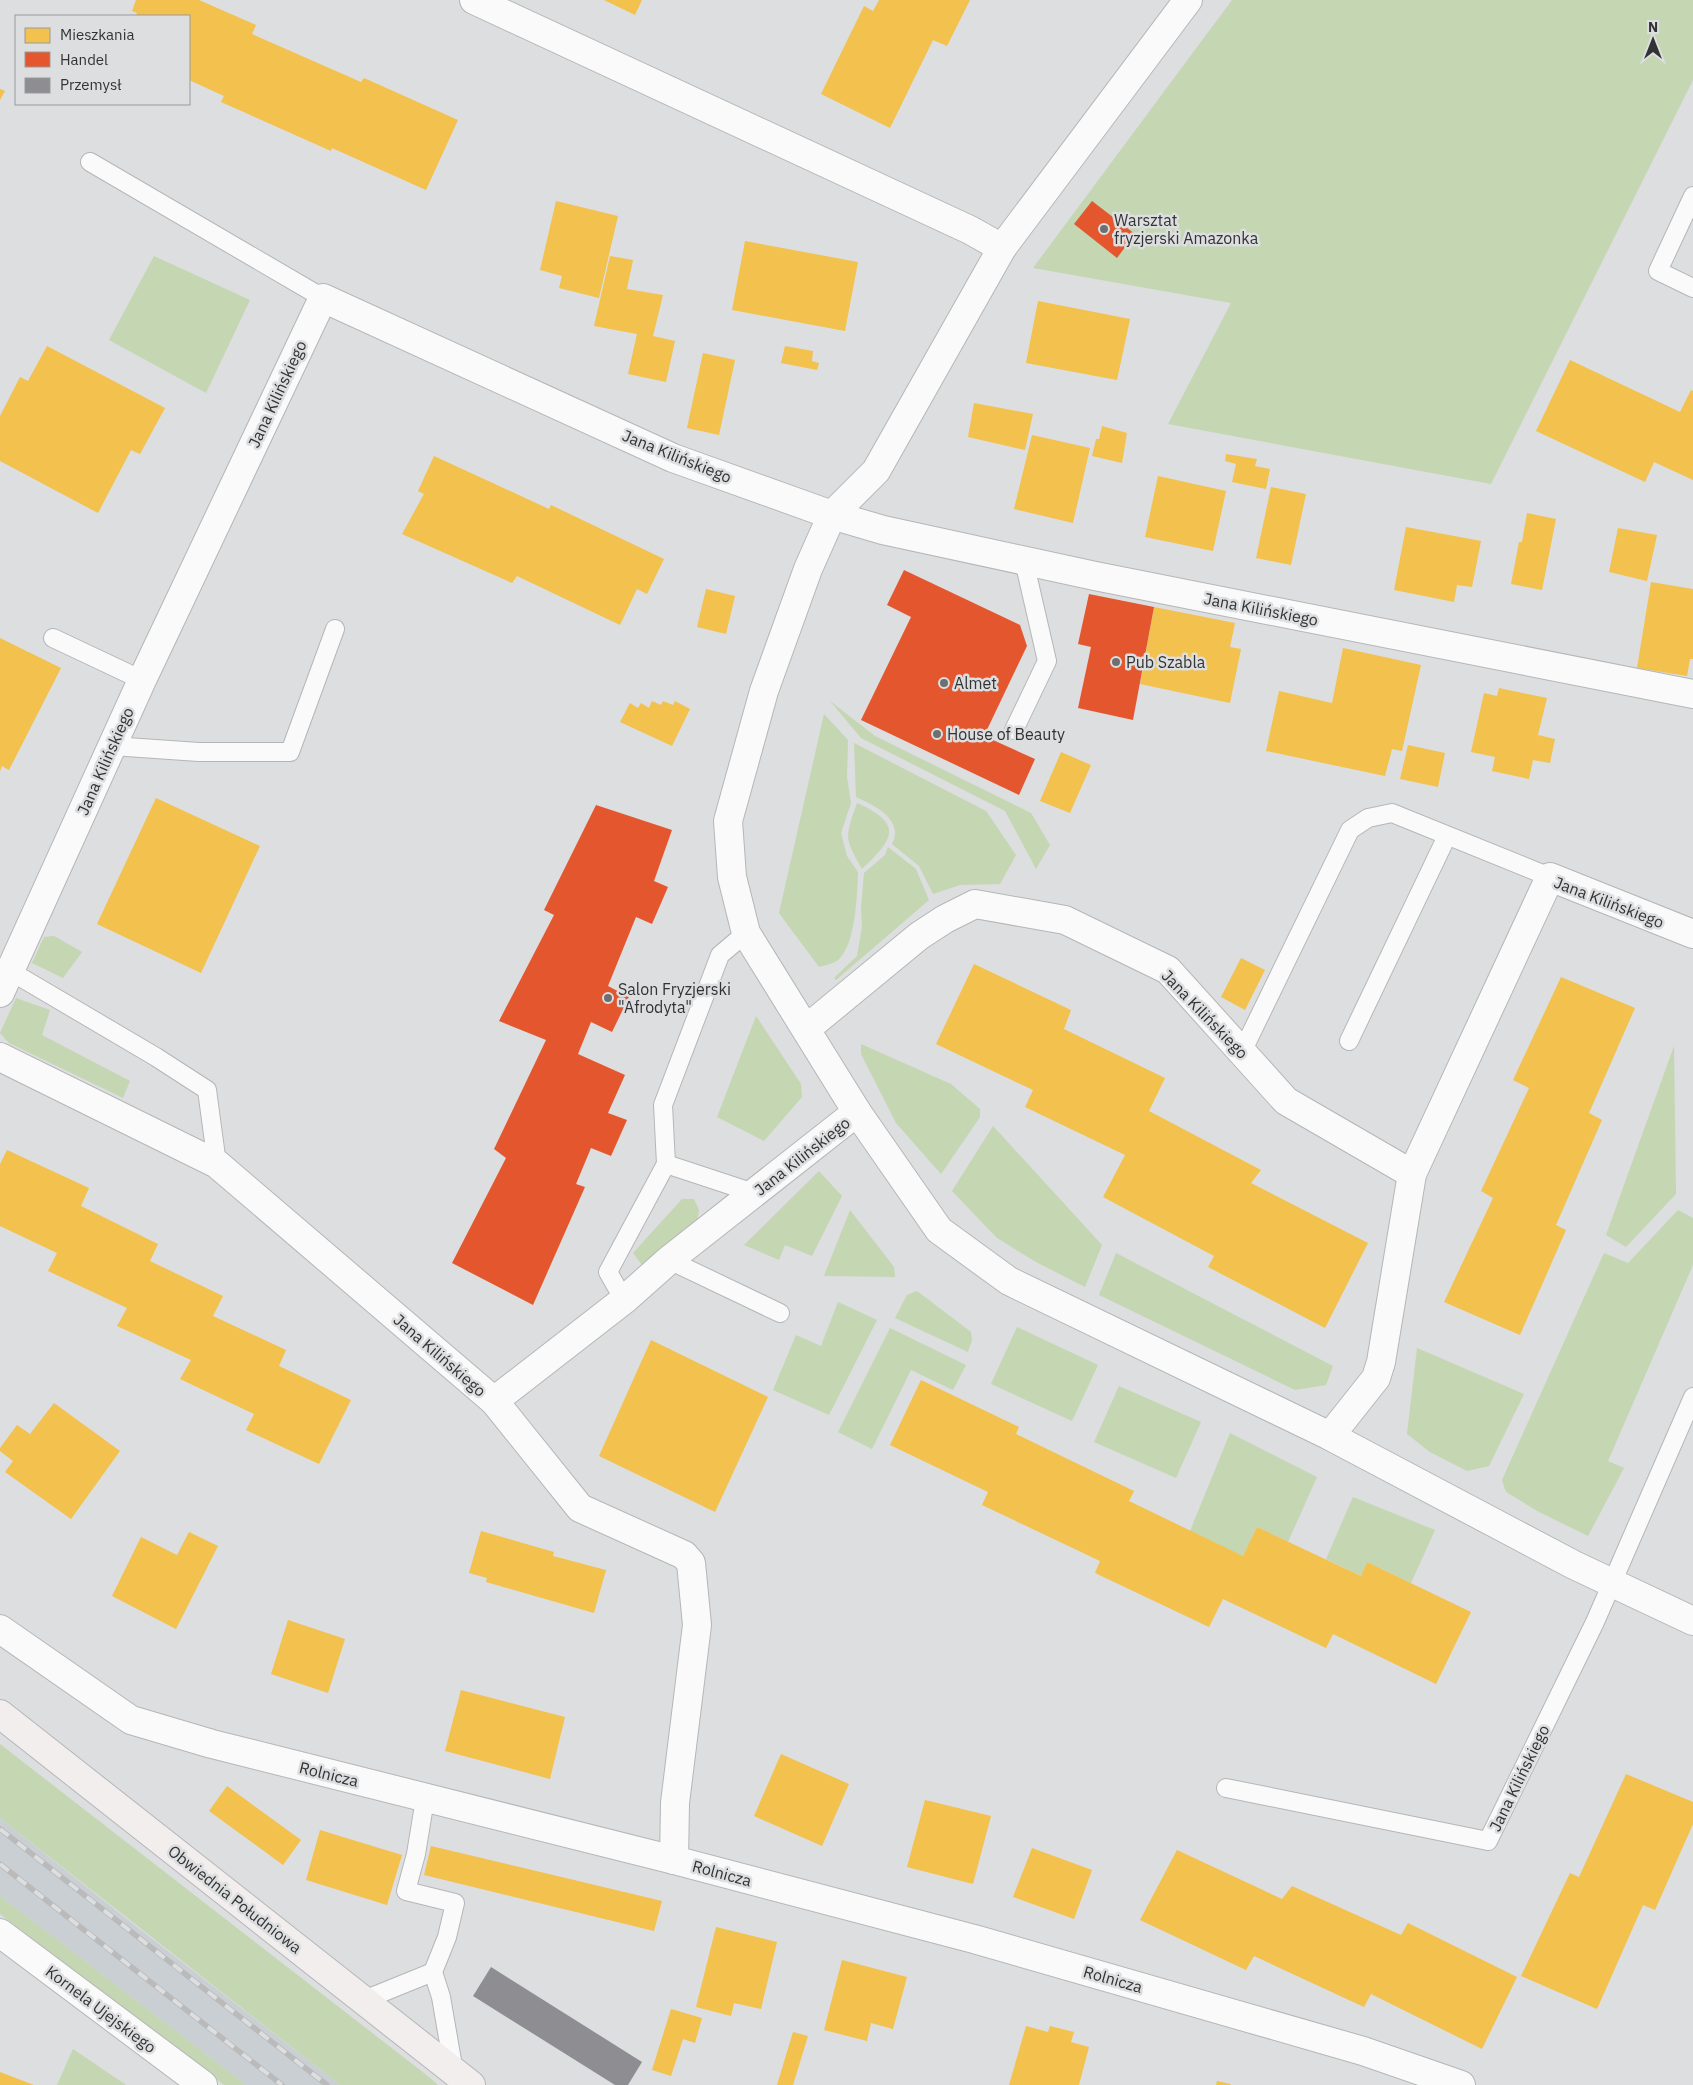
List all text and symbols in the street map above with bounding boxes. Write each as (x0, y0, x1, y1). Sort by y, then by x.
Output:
legend (15, 15, 190, 105)
north arrow (1628, 15, 1678, 65)
text: N (1648, 18, 1658, 36)
text: Mieszkania (60, 25, 134, 44)
text: Handel (60, 50, 108, 69)
text: Przemysł (60, 75, 122, 94)
place label: Warsztat fryzjerski Amazonka (1114, 210, 1259, 248)
marker: Warsztat fryzjerski Amazonka (1098, 223, 1110, 235)
street label: Jana Kilińskiego (243, 337, 311, 451)
street label: Jana Kilińskiego (619, 425, 735, 487)
street label: Jana Kilińskiego (1202, 588, 1320, 630)
place label: Pub Szabla (1126, 652, 1206, 672)
marker: Pub Szabla (1110, 656, 1122, 668)
place label: Almet (954, 673, 997, 693)
marker: Almet (938, 677, 950, 689)
street label: Jana Kilińskiego (72, 704, 138, 818)
place label: House of Beauty (947, 724, 1065, 744)
marker: House of Beauty (931, 728, 943, 740)
street label: Jana Kilińskiego (1551, 872, 1667, 932)
street label: Jana Kilińskiego (1158, 965, 1253, 1063)
place label: Salon Fryzjerski "Afrodyta" (618, 979, 731, 1017)
marker: Salon Fryzjerski "Afrodyta" (602, 992, 614, 1004)
street label: Jana Kilińskiego (750, 1112, 854, 1200)
street label: Jana Kilińskiego (390, 1309, 490, 1401)
street label: Jana Kilińskiego (1485, 1721, 1553, 1835)
street label: Rolnicza (297, 1757, 361, 1791)
street label: Obwiednia Południowa (164, 1841, 306, 1958)
street label: Rolnicza (690, 1856, 754, 1891)
street label: Kornela Ujejskiego (42, 1961, 160, 2057)
street label: Rolnicza (1081, 1961, 1145, 1997)

